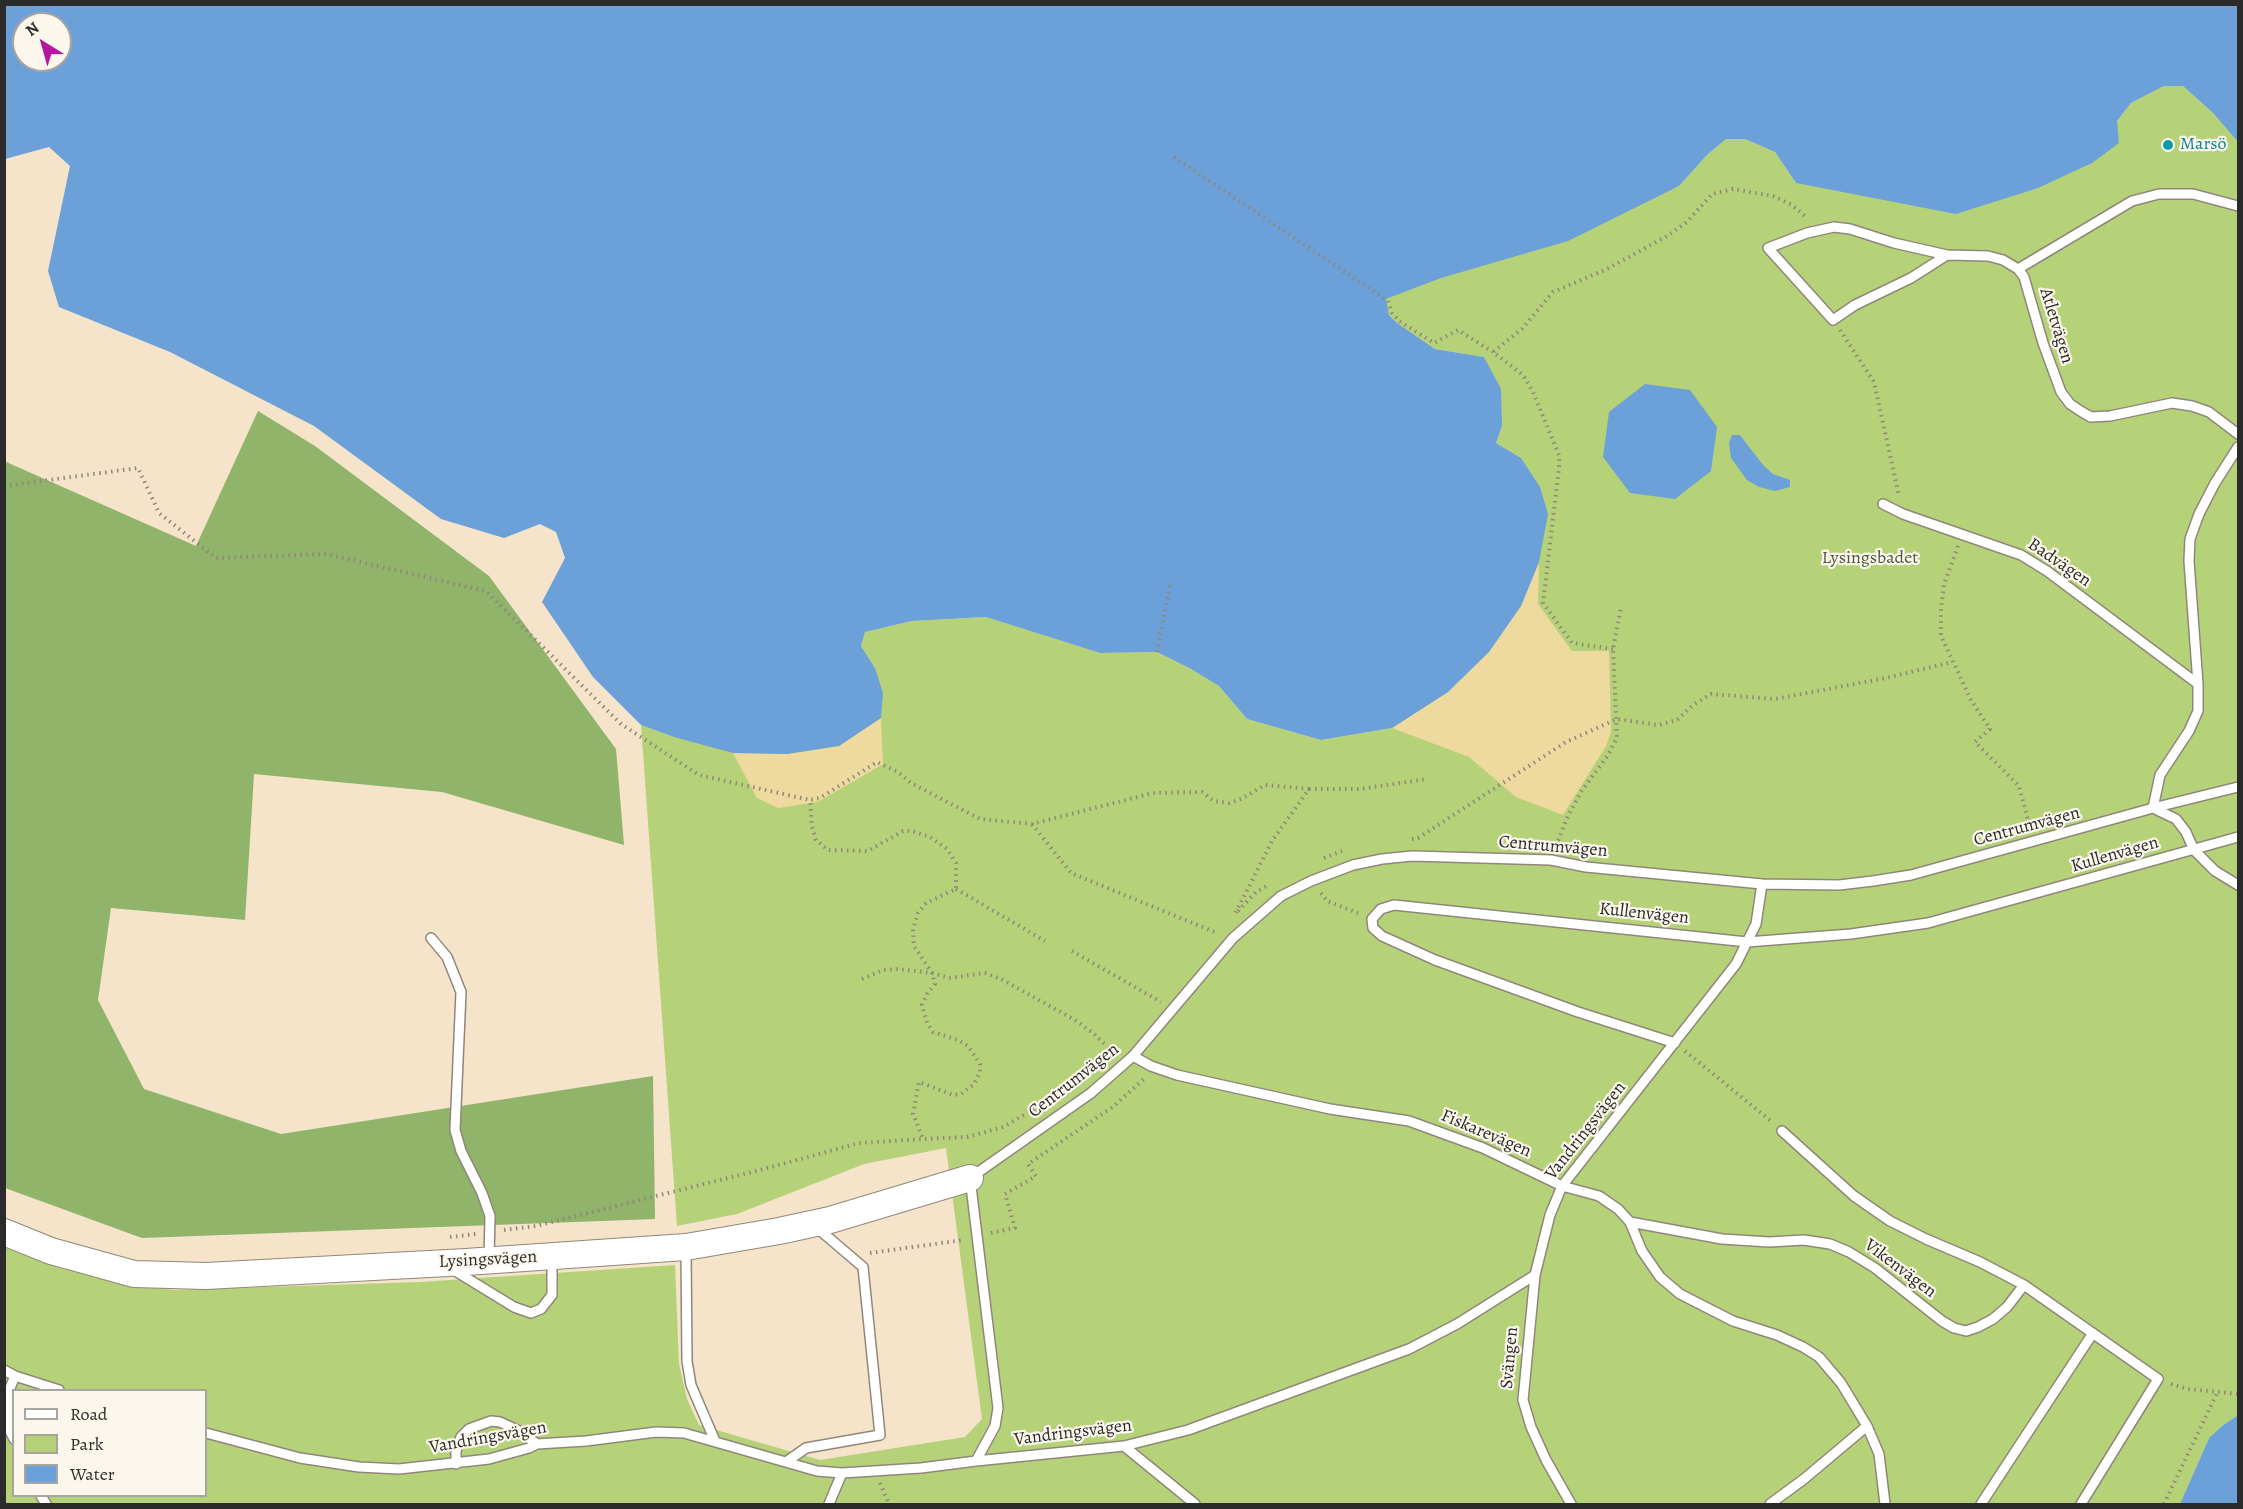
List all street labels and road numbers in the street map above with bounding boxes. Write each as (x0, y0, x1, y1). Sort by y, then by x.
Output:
street label: Atletvägen (2034, 286, 2078, 366)
street label: Badvägen (2023, 534, 2095, 592)
street label: Centrumvägen (1972, 802, 2082, 852)
street label: Centrumvägen (1498, 831, 1608, 863)
street label: Kullenvägen (2069, 832, 2161, 878)
street label: Kullenvägen (1598, 899, 1690, 929)
street label: Centrumvägen (1024, 1039, 1124, 1123)
street label: Vandringsvägen (1541, 1078, 1631, 1184)
street label: Fiskarevägen (1438, 1105, 1534, 1163)
street label: Vikenvägen (1860, 1235, 1940, 1303)
street label: Lysingsvägen (438, 1247, 538, 1273)
street label: Svängen (1497, 1326, 1523, 1390)
street label: Vandringsvägen (1013, 1415, 1133, 1451)
street label: Vandringsvägen (428, 1417, 548, 1459)

